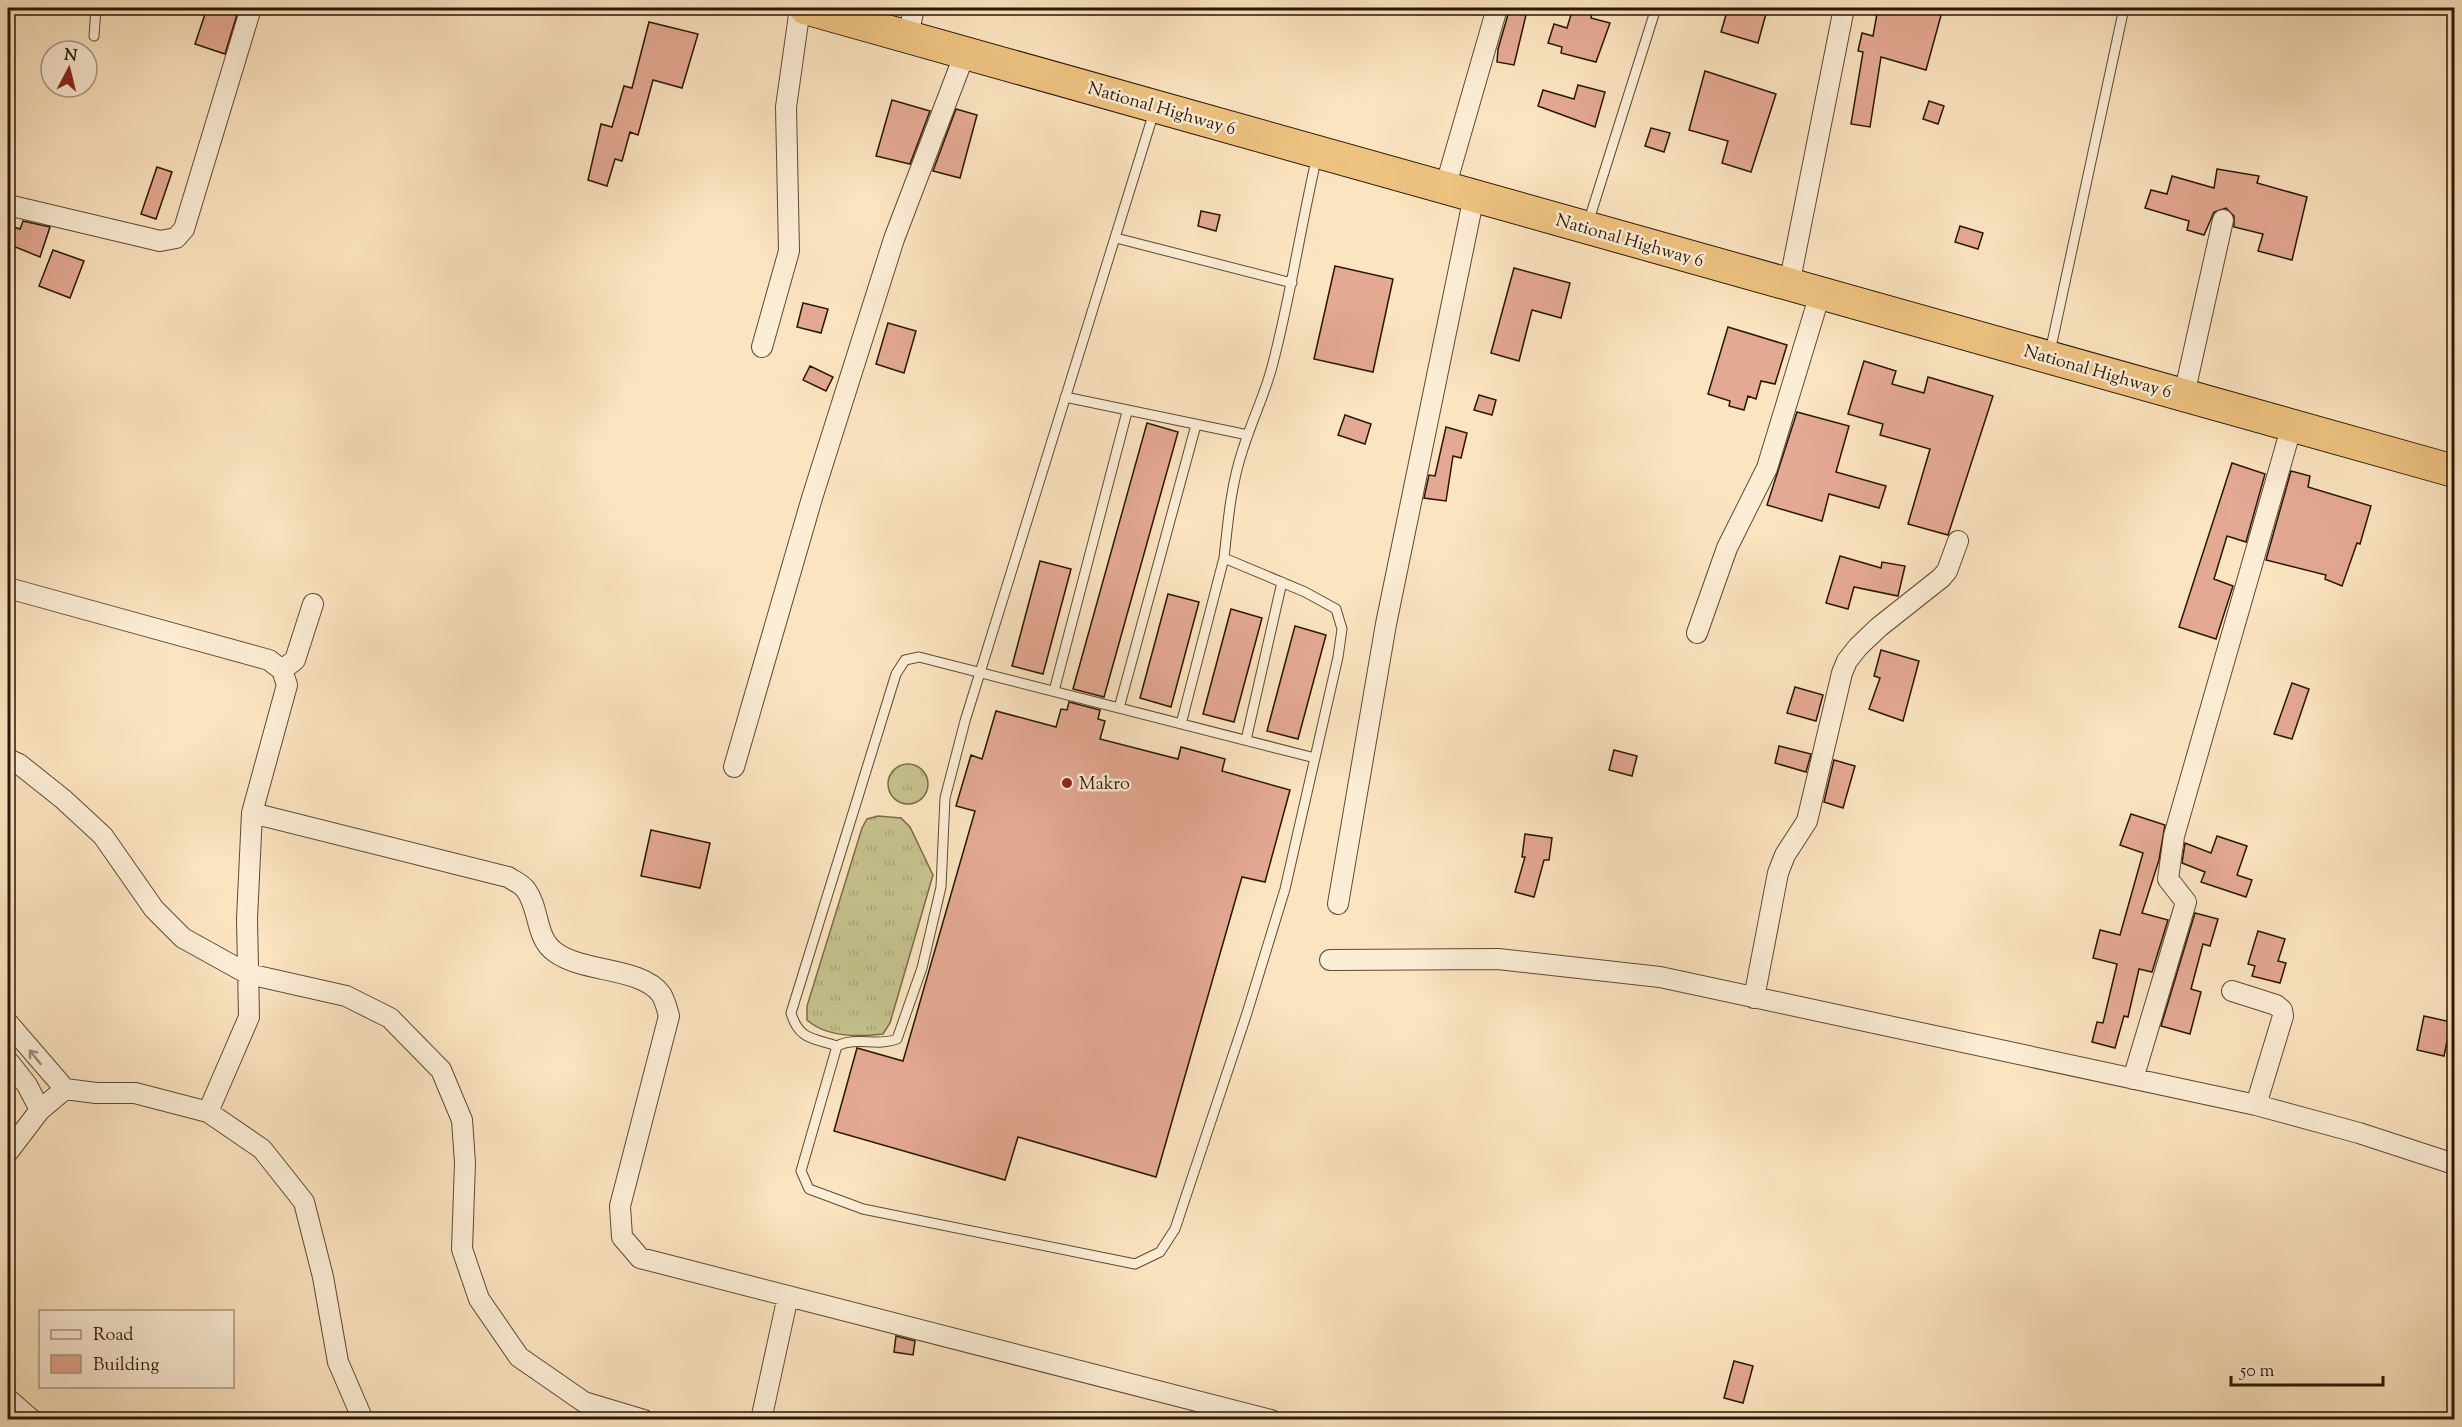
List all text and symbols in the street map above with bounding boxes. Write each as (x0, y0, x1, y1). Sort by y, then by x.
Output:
north arrow (39, 39, 99, 99)
text: N (63, 44, 78, 69)
street label: National Highway 6 (1084, 76, 1239, 144)
street label: National Highway 6 (1552, 208, 1707, 276)
street label: National Highway 6 (2020, 339, 2175, 407)
place label: Makro (1079, 772, 1130, 798)
marker: Makro (1060, 776, 1074, 790)
one-way arrow (29, 1049, 42, 1065)
legend (39, 1310, 234, 1388)
text: Road (93, 1323, 133, 1349)
scale bar (2231, 1349, 2382, 1387)
text: Building (93, 1353, 159, 1379)
text: 50 m (2239, 1359, 2275, 1385)

